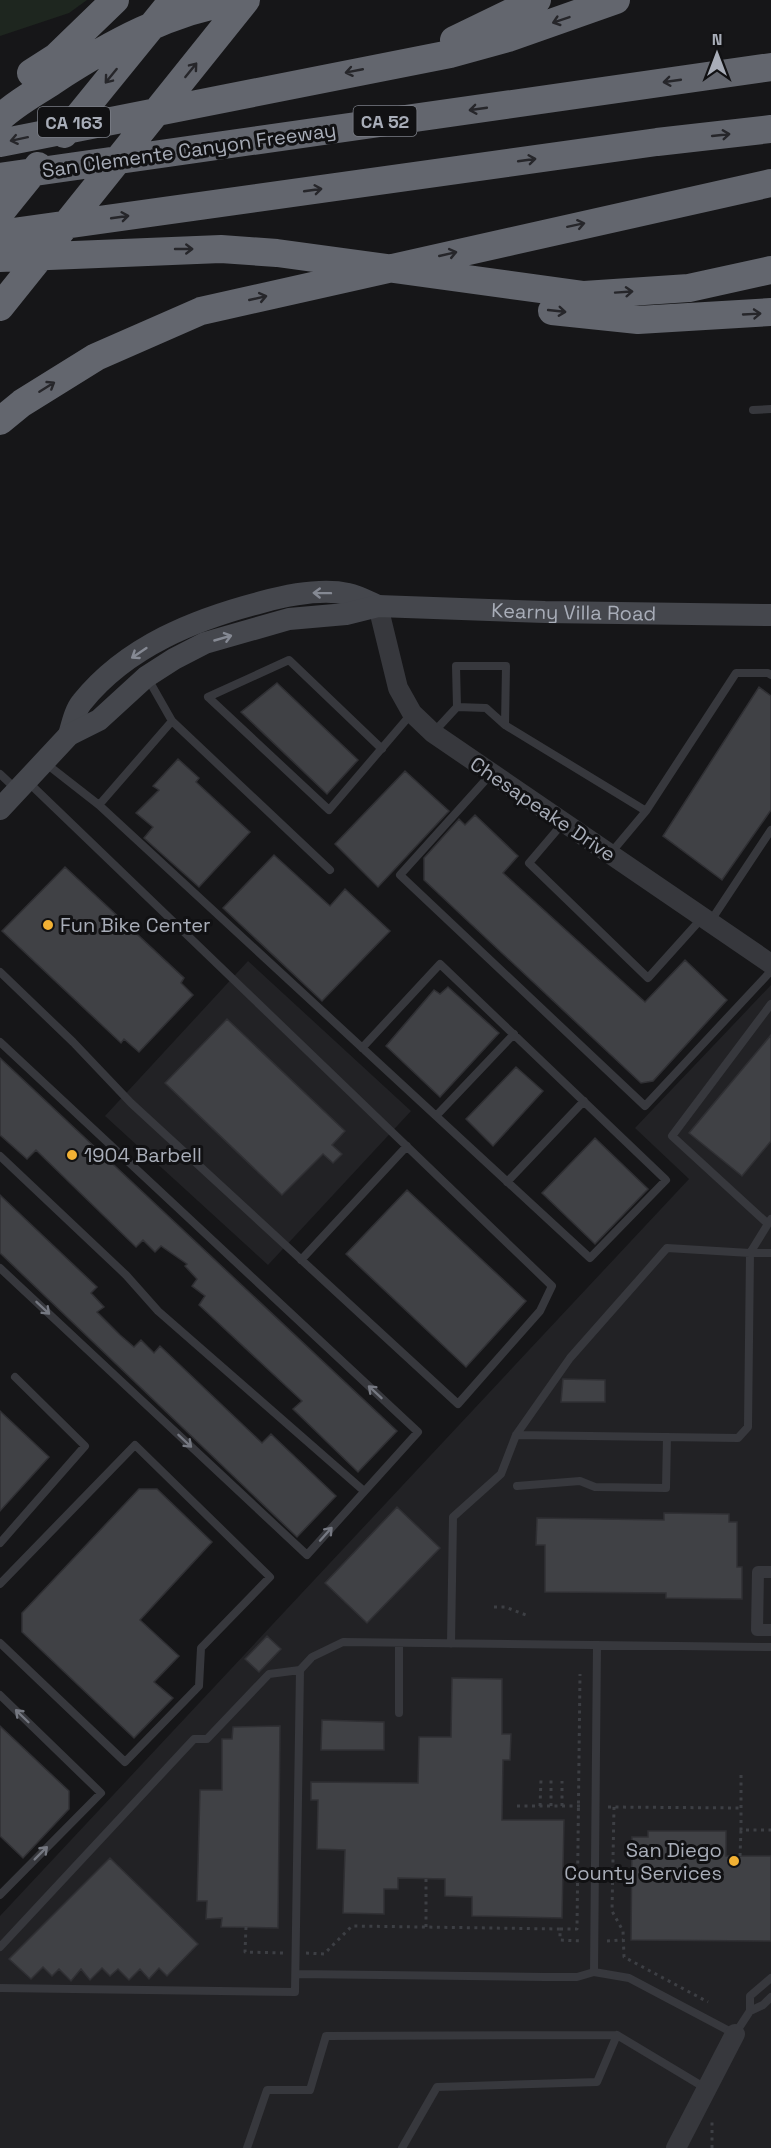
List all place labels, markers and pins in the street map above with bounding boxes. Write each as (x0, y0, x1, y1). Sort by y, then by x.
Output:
place label: Fun Bike Center (60, 912, 211, 938)
marker: Fun Bike Center (41, 918, 55, 932)
place label: 1904 Barbell (84, 1142, 202, 1168)
marker: 1904 Barbell (65, 1148, 79, 1162)
place label: San Diego County Services (564, 1837, 722, 1886)
marker: San Diego County Services (727, 1854, 741, 1868)

